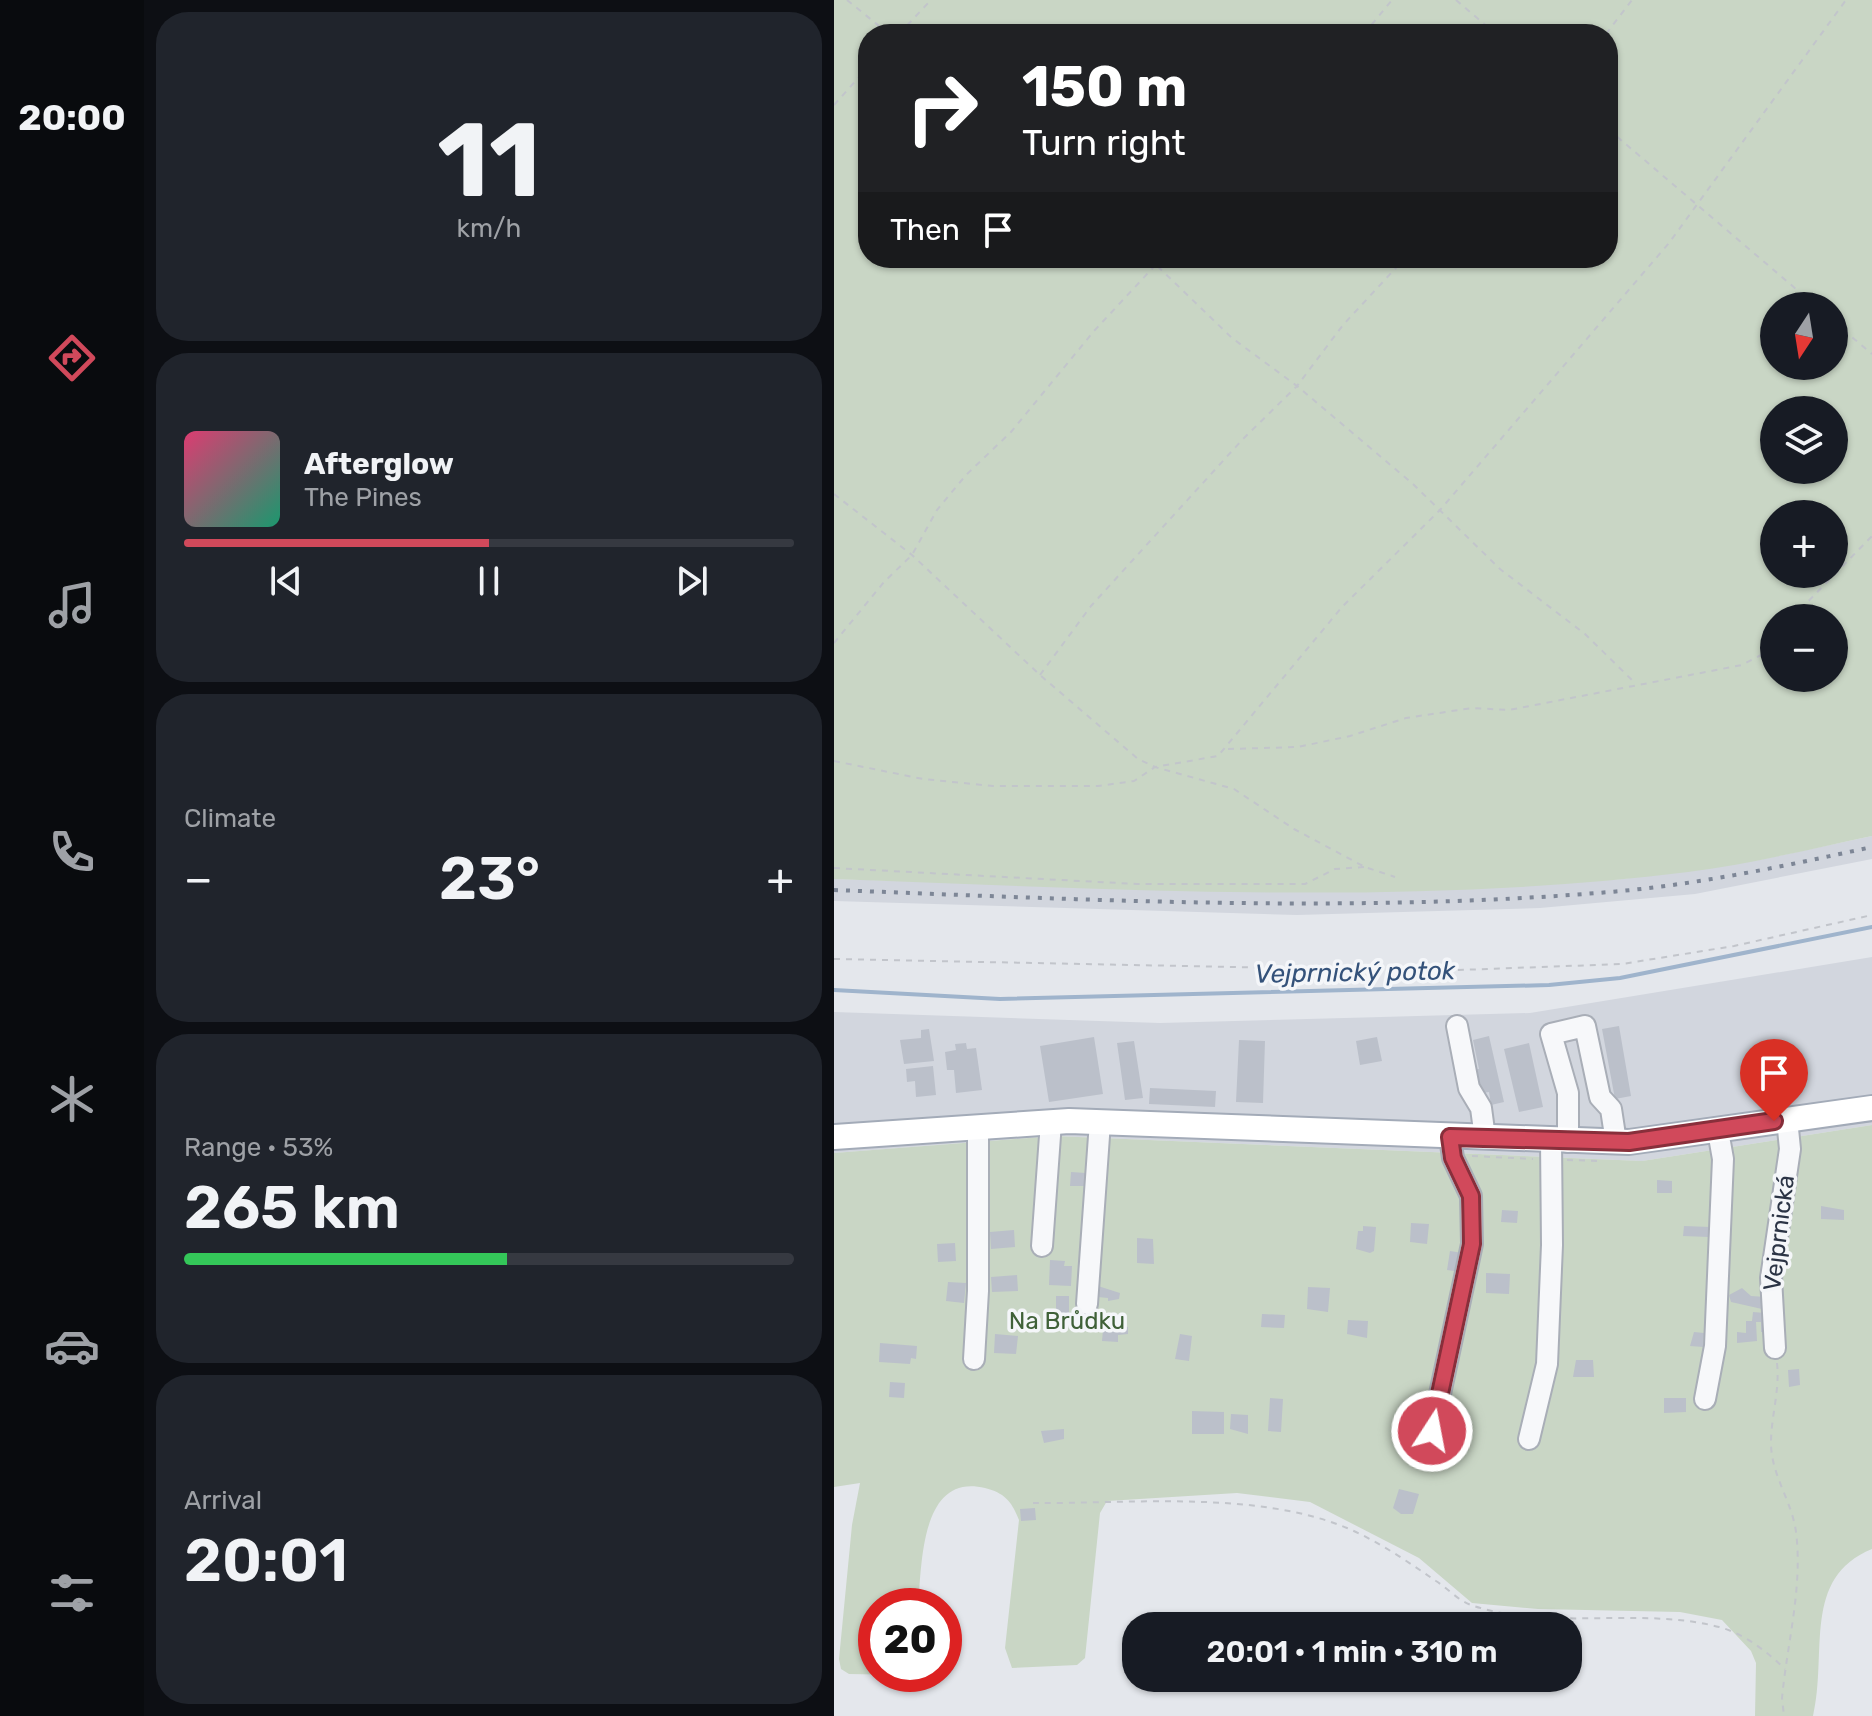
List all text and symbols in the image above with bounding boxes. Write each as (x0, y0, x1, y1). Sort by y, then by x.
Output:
text: 150 m (1022, 54, 1187, 120)
icon: right (890, 56, 994, 160)
text: 20:00 (18, 96, 126, 139)
text: 11 (437, 99, 541, 222)
text: Turn right (1022, 121, 1186, 164)
icon: arrive (976, 208, 1020, 252)
text: Then (890, 212, 960, 248)
text: km/h (457, 213, 521, 244)
north arrow (1760, 292, 1848, 380)
map controls (1760, 292, 1848, 692)
icon: directions (44, 330, 100, 386)
button: layers (1760, 396, 1848, 484)
text: Afterglow (304, 446, 454, 482)
text: The Pines (304, 482, 422, 513)
button: + (1760, 500, 1848, 588)
icon: previous (264, 559, 308, 603)
icon: pause (467, 559, 511, 603)
icon: next (670, 559, 714, 603)
icon: music (44, 577, 100, 633)
button: − (1760, 604, 1848, 692)
text: Climate (184, 803, 276, 834)
icon: phone (44, 824, 100, 880)
text: 23° (439, 843, 540, 914)
text: − (184, 853, 213, 905)
text: + (767, 853, 794, 905)
water label: Vejprnický potok (1254, 955, 1456, 990)
pin (1740, 1039, 1808, 1121)
icon: arrive (1752, 1051, 1796, 1095)
icon: climate (44, 1071, 100, 1127)
text: Range · 53% (184, 1132, 333, 1163)
text: 265 km (184, 1172, 400, 1243)
street label: Vejprnická (1758, 1174, 1800, 1292)
park label: Na Brůdku (1009, 1307, 1125, 1335)
icon: car (44, 1318, 100, 1374)
position arrow (1390, 1389, 1474, 1473)
text: Arrival (184, 1485, 262, 1516)
text: 20:01 (184, 1525, 348, 1596)
icon: filters (44, 1565, 100, 1621)
speed limit sign: 20 (858, 1588, 962, 1692)
text: 20:01 · 1 min · 310 m (1207, 1634, 1497, 1670)

